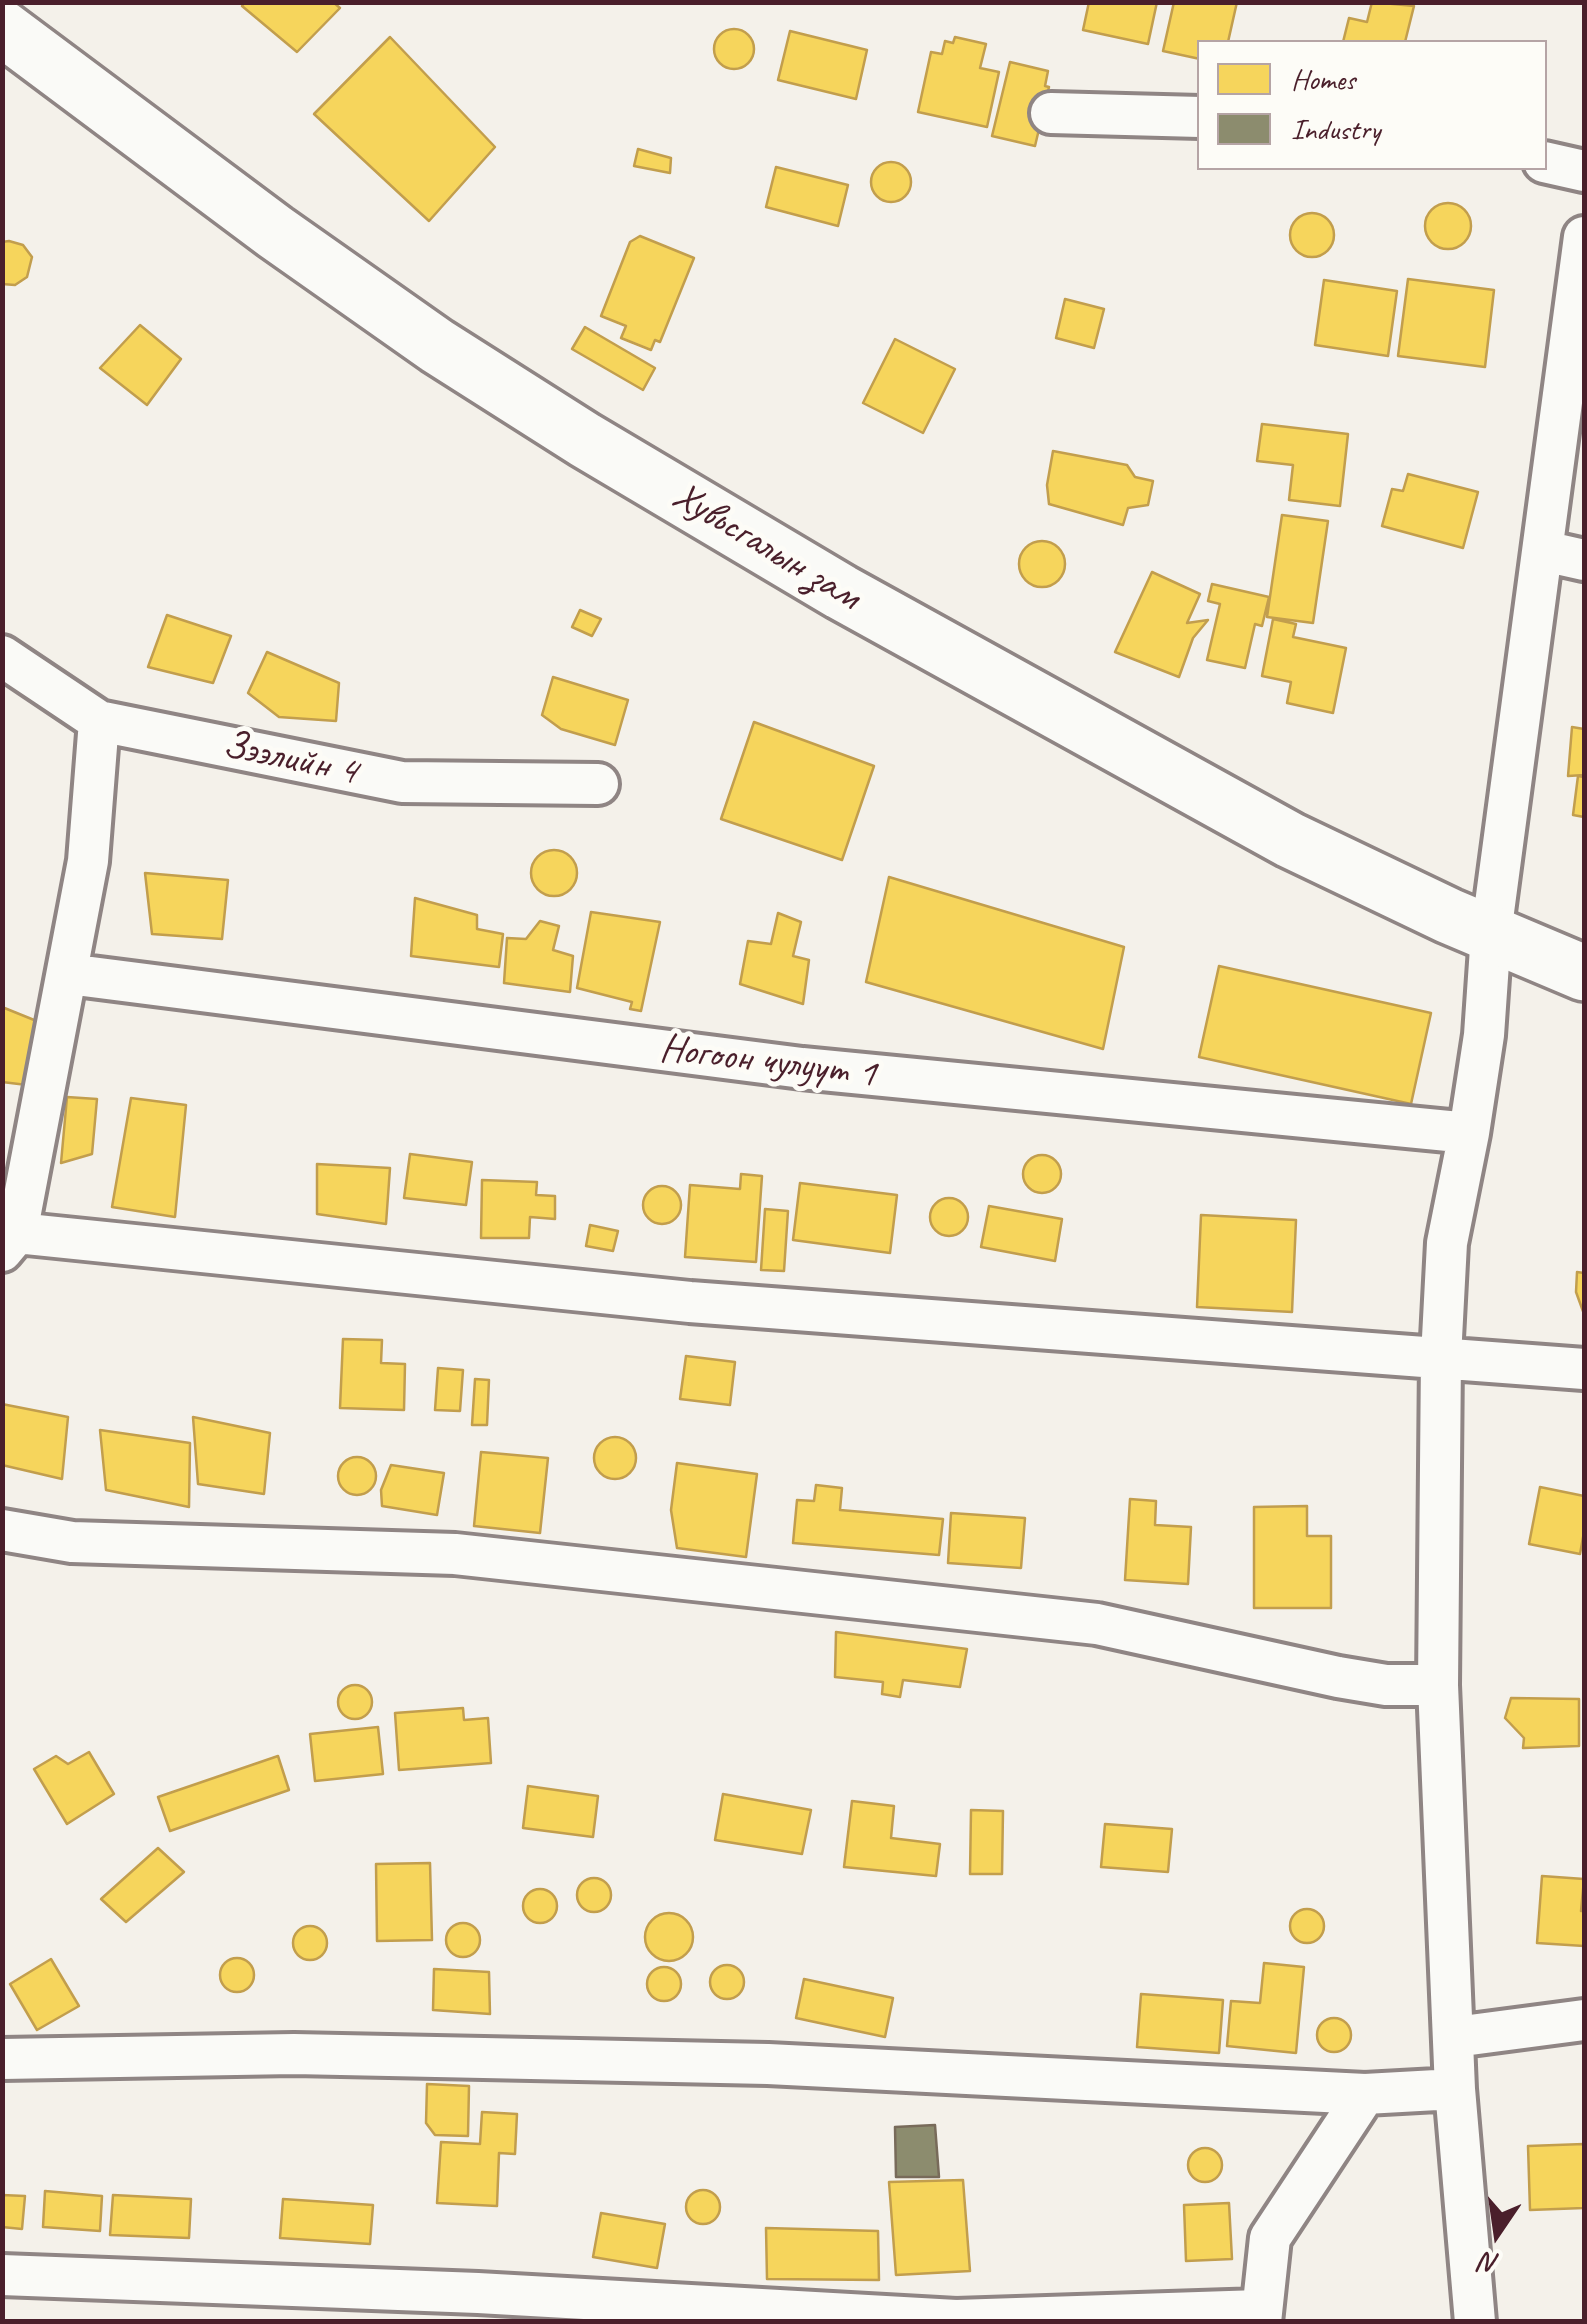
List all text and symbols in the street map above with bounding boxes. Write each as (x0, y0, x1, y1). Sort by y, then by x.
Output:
legend (1197, 40, 1547, 170)
text: Homes (1291, 60, 1355, 98)
text: Industry (1291, 110, 1380, 148)
street label: Хувьсгалын зам (664, 472, 868, 622)
street label: Зээлийн 4 (218, 721, 362, 797)
street label: Ногоон чулуут 1 (657, 1025, 879, 1099)
north arrow (1447, 2184, 1547, 2284)
text: N (1478, 2245, 1503, 2283)

